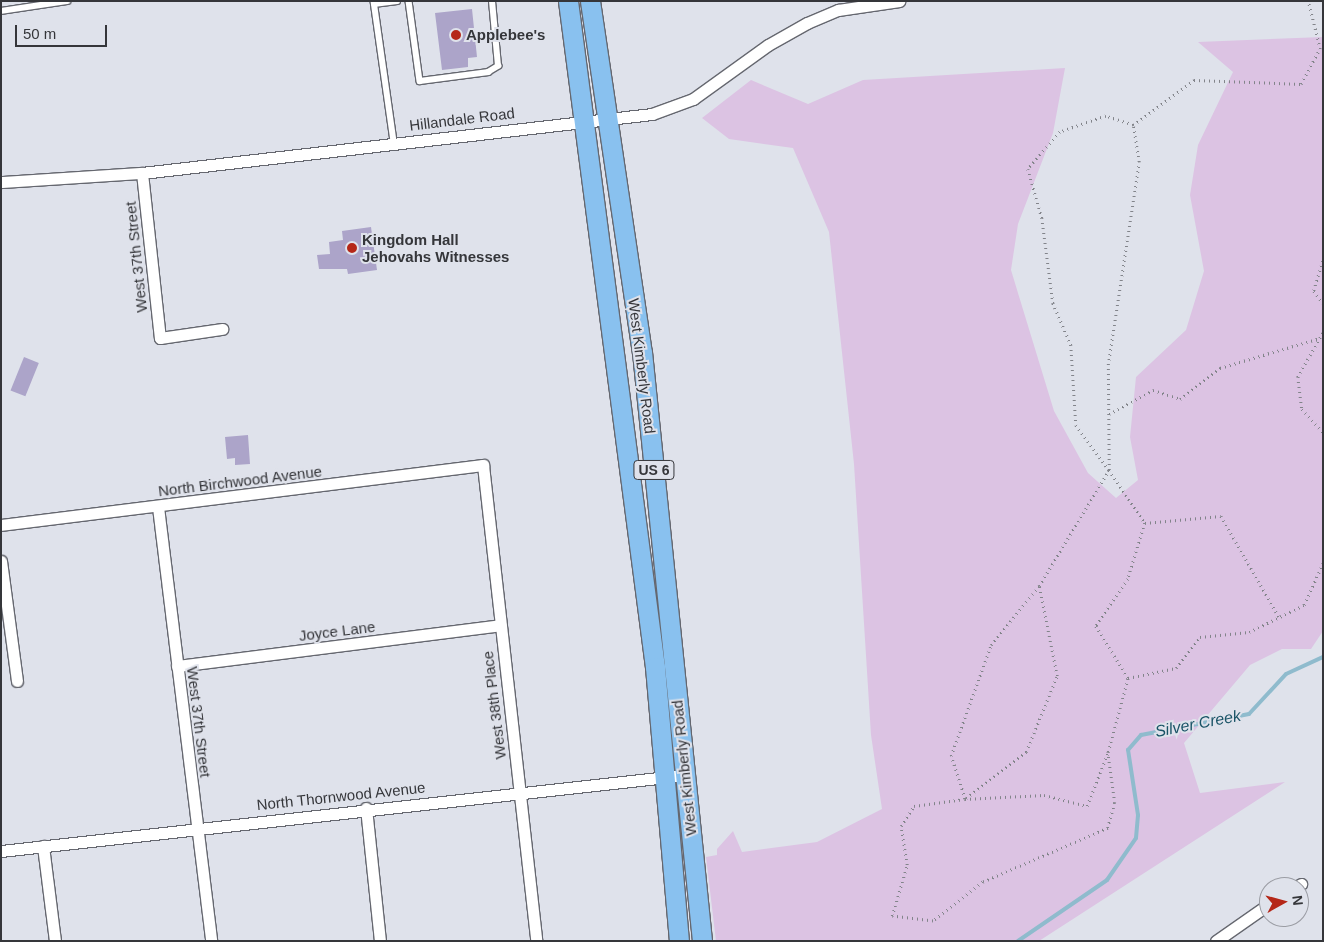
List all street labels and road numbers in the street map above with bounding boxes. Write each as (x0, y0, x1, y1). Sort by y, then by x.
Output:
street label: Hillandale Road (408, 104, 516, 134)
street label: West 37th Street (121, 201, 151, 313)
street label: West Kimberly Road (625, 297, 659, 435)
road number: US 6 (633, 458, 675, 482)
street label: North Birchwood Avenue (157, 462, 323, 500)
street label: Joyce Lane (298, 617, 376, 645)
street label: West 38th Place (478, 650, 510, 760)
street label: West 37th Street (183, 666, 215, 778)
street label: West Kimberly Road (668, 699, 700, 837)
street label: North Thornwood Avenue (255, 778, 427, 814)

